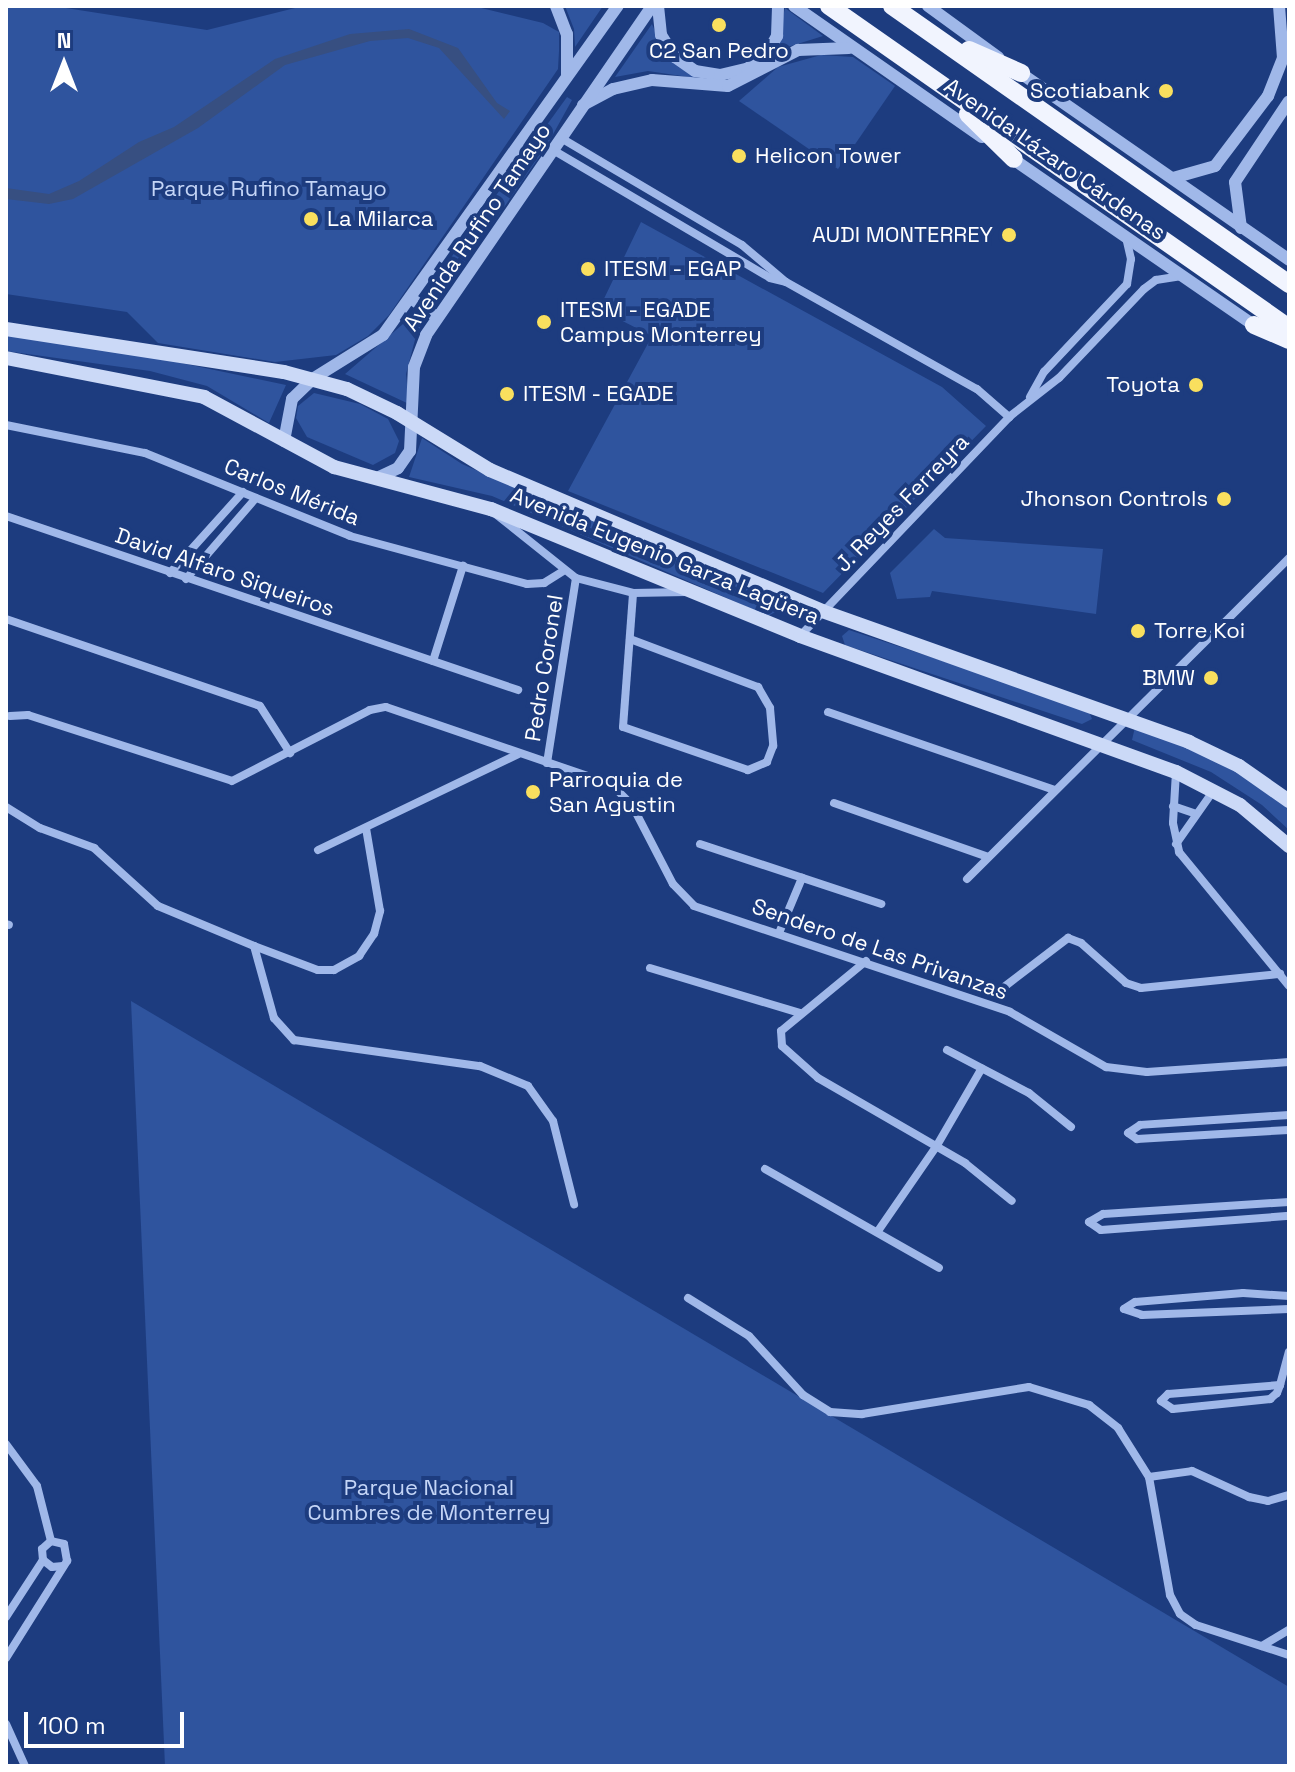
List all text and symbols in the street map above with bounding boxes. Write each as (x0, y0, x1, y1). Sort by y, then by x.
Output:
marker: C2 San Pedro (710, 16, 728, 34)
north arrow (24, 24, 104, 104)
text: N (57, 26, 71, 54)
place label: C2 San Pedro (649, 38, 789, 64)
street label: Avenida Lázaro Cárdenas (939, 72, 1171, 246)
place label: Scotiabank (1030, 78, 1150, 104)
marker: Scotiabank (1157, 82, 1175, 100)
street label: Avenida Rufino Tamayo (397, 118, 557, 336)
place label: Helicon Tower (755, 143, 902, 169)
marker: Helicon Tower (730, 147, 748, 165)
park label: Parque Rufino Tamayo (151, 176, 387, 202)
place label: La Milarca (327, 206, 433, 232)
marker: La Milarca (302, 210, 320, 228)
place label: AUDI MONTERREY (812, 222, 993, 248)
marker: AUDI MONTERREY (1000, 226, 1018, 244)
place label: ITESM - EGAP (604, 256, 743, 282)
marker: ITESM - EGAP (579, 260, 597, 278)
place label: ITESM - EGADE Campus Monterrey (560, 296, 762, 348)
marker: ITESM - EGADE Campus Monterrey (535, 313, 553, 331)
place label: Toyota (1106, 372, 1180, 398)
marker: Toyota (1187, 376, 1205, 394)
place label: ITESM - EGADE (523, 381, 675, 407)
marker: ITESM - EGADE (498, 385, 516, 403)
street label: J. Reyes Ferreyra (829, 428, 975, 578)
street label: Carlos Mérida (220, 453, 364, 531)
street label: Avenida Eugenio Garza Lagüera (507, 482, 823, 630)
place label: Jhonson Controls (1021, 486, 1208, 512)
marker: Jhonson Controls (1215, 490, 1233, 508)
street label: David Alfaro Siqueiros (112, 522, 338, 622)
street label: Pedro Coronel (519, 593, 569, 743)
place label: Torre Koi (1154, 618, 1245, 644)
marker: Torre Koi (1129, 622, 1147, 640)
place label: BMW (1142, 665, 1195, 691)
marker: BMW (1202, 669, 1220, 687)
place label: Parroquia de San Agustin (549, 766, 683, 818)
marker: Parroquia de San Agustin (524, 783, 542, 801)
street label: Sendero de Las Privanzas (748, 893, 1012, 1005)
park label: Parque Nacional Cumbres de Monterrey (308, 1474, 550, 1526)
scale bar (28, 1696, 188, 1746)
text: 100 m (38, 1710, 106, 1741)

